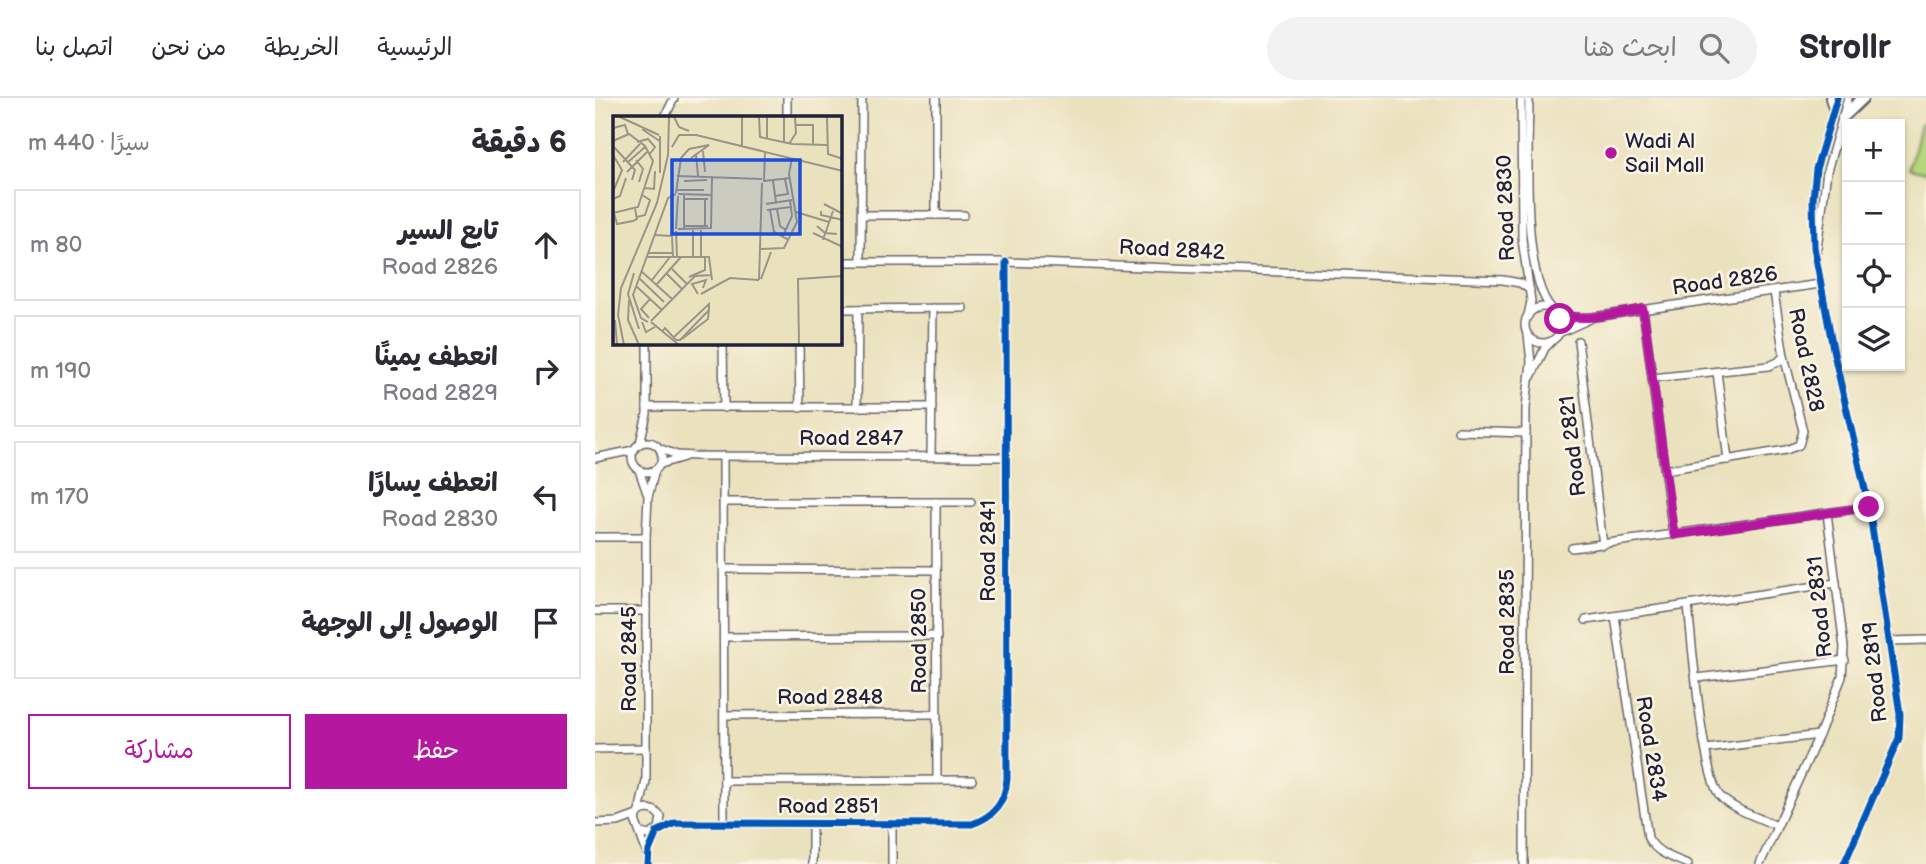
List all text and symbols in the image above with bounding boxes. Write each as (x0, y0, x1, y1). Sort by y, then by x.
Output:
search box (1267, 17, 1757, 80)
text: Strollr (1799, 28, 1891, 68)
icon: search (1695, 29, 1733, 67)
text: اتصل بنا (35, 33, 113, 62)
text: من نحن (151, 33, 226, 62)
text: الخريطة (264, 33, 339, 62)
text: الرئيسية (377, 33, 453, 62)
text: ابحث هنا (1583, 33, 1677, 64)
inset map (613, 116, 842, 345)
map controls (1842, 119, 1905, 371)
button: + (1842, 119, 1905, 182)
text: 6 دقيقة (472, 125, 567, 161)
text: سيرًا · 440 m (28, 129, 150, 157)
place label: Wadi Al Sail Mall (1625, 129, 1704, 178)
marker: Wadi Al Sail Mall (1603, 145, 1619, 161)
street label: Road 2830 (1492, 154, 1520, 262)
button: − (1842, 182, 1905, 245)
text: تابع السير (398, 216, 498, 247)
icon: ahead (527, 226, 565, 264)
text: 80 m (30, 231, 82, 259)
street label: Road 2842 (1118, 235, 1226, 265)
button: locate (1842, 245, 1905, 308)
text: Road 2826 (382, 253, 498, 281)
street label: Road 2826 (1671, 261, 1780, 301)
route start (1544, 303, 1575, 334)
street label: Road 2828 (1783, 306, 1829, 414)
button: layers (1842, 308, 1905, 371)
text: انعطف يمينًا (375, 342, 498, 373)
icon: right (527, 352, 565, 390)
text: 190 m (30, 357, 91, 385)
text: Road 2829 (382, 379, 498, 407)
street label: Road 2821 (1554, 394, 1592, 498)
street label: Road 2847 (799, 426, 904, 451)
text: انعطف يسارًا (368, 468, 498, 499)
icon: left (527, 478, 565, 516)
text: 170 m (30, 483, 89, 511)
route end (1853, 491, 1884, 522)
street label: Road 2841 (976, 500, 1001, 602)
text: Road 2830 (382, 505, 498, 533)
street label: Road 2831 (1802, 555, 1838, 659)
street label: Road 2835 (1495, 569, 1520, 675)
street label: Road 2850 (907, 588, 932, 694)
icon: arrive (527, 604, 565, 642)
street label: Road 2845 (617, 606, 642, 712)
text: الوصول إلى الوجهة (301, 608, 498, 639)
street label: Road 2819 (1857, 620, 1893, 724)
street label: Road 2848 (777, 685, 883, 710)
street label: Road 2834 (1630, 694, 1672, 804)
button: مشاركة (28, 714, 291, 789)
button: حفظ (305, 714, 567, 789)
street label: Road 2851 (777, 794, 879, 819)

